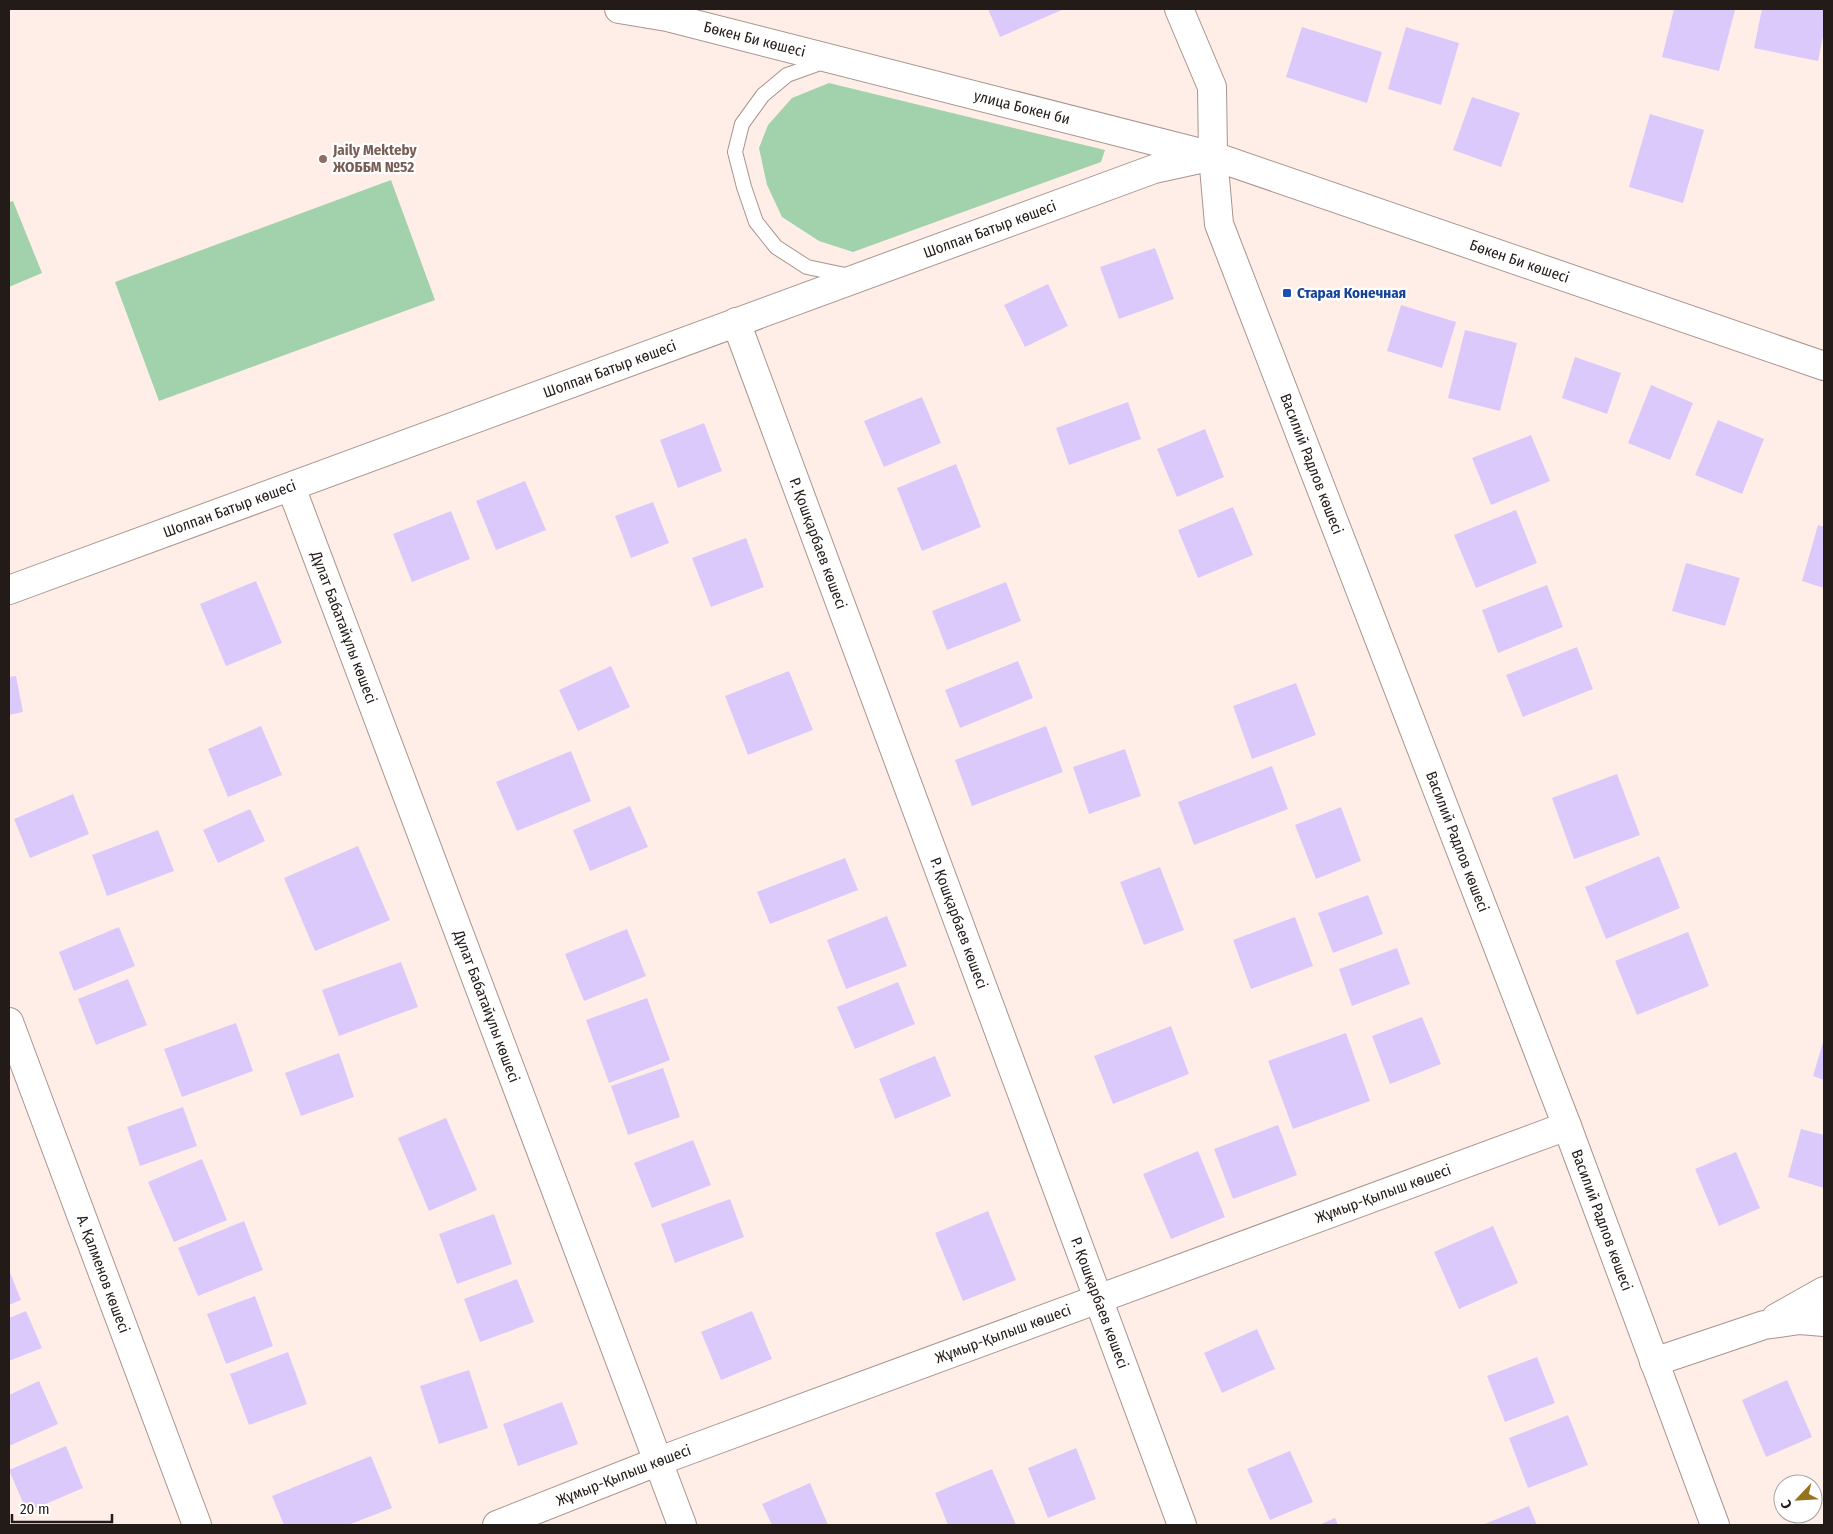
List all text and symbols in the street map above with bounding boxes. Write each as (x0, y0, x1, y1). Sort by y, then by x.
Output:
street label: Бөкен Би көшесі (702, 18, 807, 61)
street label: улица Бокен би (972, 86, 1072, 128)
place label: Jaily Mekteby ЖОББМ №52 (332, 141, 418, 176)
marker: Jaily Mekteby ЖОББМ №52 (317, 153, 329, 165)
street label: Шолпан Батыр көшесі (921, 197, 1059, 262)
street label: Бөкен Би көшесі (1467, 236, 1572, 287)
place label: Старая Конечная (1297, 284, 1406, 302)
marker: Старая Конечная (1281, 287, 1293, 299)
street label: Шолпан Батыр көшесі (541, 336, 679, 402)
street label: Василий Радлов көшесі (1276, 391, 1347, 537)
street label: Р. Қошқарбаев көшесі (786, 475, 851, 611)
street label: Шолпан Батыр көшесі (161, 476, 299, 542)
street label: Дұлат Бабатайұлы көшесі (307, 548, 381, 706)
street label: Василий Радлов көшесі (1422, 769, 1493, 915)
street label: Р. Қошқарбаев көшесі (926, 855, 991, 991)
street label: Дұлат Бабатайұлы көшесі (449, 927, 523, 1085)
street label: Василий Радлов көшесі (1567, 1147, 1636, 1293)
street label: Жұмыр-Қылыш көшесі (1313, 1161, 1453, 1227)
street label: А. Қалменов көшесі (73, 1213, 133, 1335)
street label: Р. Қошқарбаев көшесі (1067, 1235, 1132, 1371)
street label: Жұмыр-Қылыш көшесі (933, 1301, 1074, 1367)
street label: Жұмыр-Қылыш көшесі (553, 1441, 694, 1510)
north arrow (1773, 1474, 1823, 1524)
scale bar (12, 1492, 112, 1524)
text: С (1777, 1497, 1796, 1511)
text: 20 m (20, 1500, 50, 1518)

